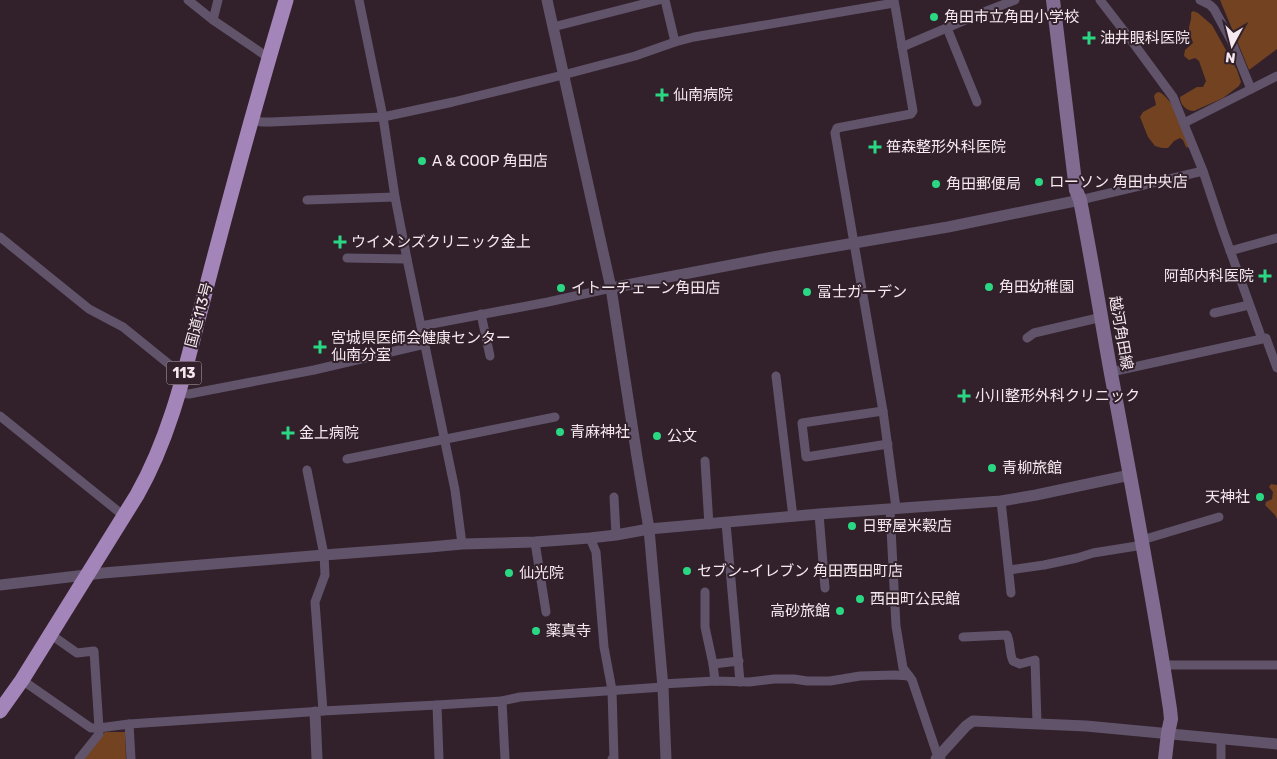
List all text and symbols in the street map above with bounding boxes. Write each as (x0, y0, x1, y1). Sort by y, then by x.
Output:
place label: 角田市立角田小学校 (944, 8, 1079, 26)
marker: 角田市立角田小学校 (928, 11, 940, 23)
north arrow (1207, 20, 1257, 70)
place label: 油井眼科医院 (1100, 29, 1190, 47)
marker: 油井眼科医院 (1082, 31, 1096, 45)
text: N (1224, 48, 1237, 66)
place label: 仙南病院 (673, 86, 733, 104)
marker: 仙南病院 (655, 88, 669, 102)
place label: 笹森整形外科医院 (886, 138, 1006, 156)
marker: 笹森整形外科医院 (868, 140, 882, 154)
place label: A & COOP 角田店 (432, 152, 548, 170)
marker: A & COOP 角田店 (416, 155, 428, 167)
place label: ローソン 角田中央店 (1049, 173, 1188, 191)
place label: 角田郵便局 (946, 175, 1021, 193)
marker: ローソン 角田中央店 (1033, 176, 1045, 188)
marker: 角田郵便局 (930, 178, 942, 190)
place label: ウイメンズクリニック金上 (351, 233, 531, 251)
marker: ウイメンズクリニック金上 (333, 235, 347, 249)
place label: 阿部内科医院 (1164, 267, 1254, 285)
marker: 阿部内科医院 (1258, 269, 1272, 283)
place label: 角田幼稚園 (999, 278, 1074, 296)
place label: イトーチェーン角田店 (571, 279, 720, 297)
street label: 国道113号 (182, 280, 216, 350)
marker: 角田幼稚園 (983, 281, 995, 293)
marker: イトーチェーン角田店 (555, 282, 567, 294)
place label: 冨士ガーデン (817, 283, 907, 301)
marker: 冨士ガーデン (801, 286, 813, 298)
street label: 越河角田線 (1105, 294, 1136, 372)
place label: 宮城県医師会健康センター 仙南分室 (331, 329, 511, 364)
marker: 宮城県医師会健康センター 仙南分室 (313, 340, 327, 354)
road number: 113 (166, 362, 202, 384)
place label: 小川整形外科クリニック (975, 387, 1140, 405)
marker: 小川整形外科クリニック (957, 389, 971, 403)
place label: 青麻神社 (570, 423, 630, 441)
place label: 金上病院 (299, 424, 359, 442)
marker: 金上病院 (281, 426, 295, 440)
marker: 青麻神社 (554, 426, 566, 438)
place label: 公文 (667, 427, 697, 445)
marker: 公文 (651, 430, 663, 442)
place label: 青柳旅館 (1002, 459, 1062, 477)
marker: 青柳旅館 (986, 462, 998, 474)
place label: 天神社 (1205, 488, 1250, 506)
marker: 天神社 (1254, 491, 1266, 503)
place label: 日野屋米穀店 (862, 517, 952, 535)
marker: 日野屋米穀店 (846, 520, 858, 532)
place label: セブン-イレブン 角田西田町店 (697, 562, 903, 580)
place label: 仙光院 (519, 564, 564, 582)
marker: セブン-イレブン 角田西田町店 (681, 565, 693, 577)
marker: 仙光院 (503, 567, 515, 579)
place label: 西田町公民館 (870, 590, 960, 608)
marker: 西田町公民館 (854, 593, 866, 605)
place label: 高砂旅館 (770, 602, 830, 620)
marker: 高砂旅館 (834, 605, 846, 617)
place label: 薬真寺 (546, 622, 591, 640)
marker: 薬真寺 (530, 625, 542, 637)

